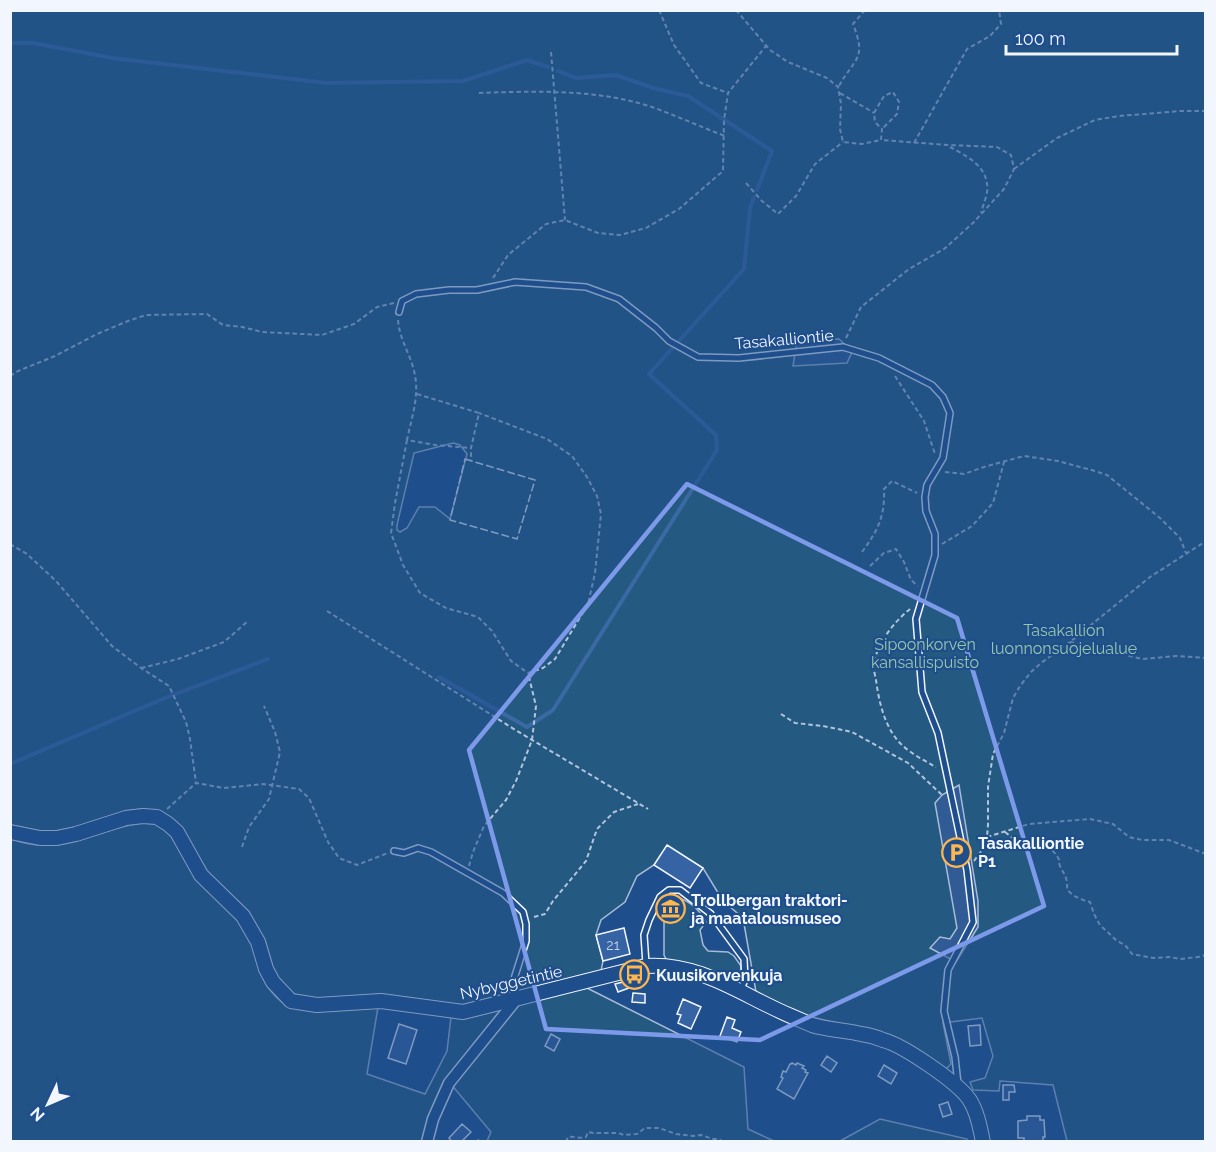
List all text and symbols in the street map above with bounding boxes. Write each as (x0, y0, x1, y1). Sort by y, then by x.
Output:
scale bar (1006, 18, 1177, 56)
text: 100 m (1015, 28, 1066, 49)
street label: Tasakalliontie (734, 326, 835, 353)
park label: Tasakallion luonnonsuojelualue (991, 621, 1137, 658)
park label: Sipoonkorven kansallispuisto (871, 635, 979, 672)
place label: Tasakalliontie P1 (978, 834, 1085, 871)
parking icon: Tasakalliontie P1 (941, 836, 973, 868)
place label: Trollbergan traktori- ja maatalousmuseo (689, 891, 848, 928)
museum icon: Trollbergan traktori- ja maatalousmuseo (654, 893, 686, 925)
house number: 21 (606, 937, 620, 953)
bus stop icon: Kuusikorvenkuja (619, 959, 651, 991)
street label: Nybyggetintie (458, 961, 564, 1003)
place label: Kuusikorvenkuja (656, 966, 783, 985)
north arrow (18, 1074, 78, 1134)
text: N (26, 1103, 49, 1125)

